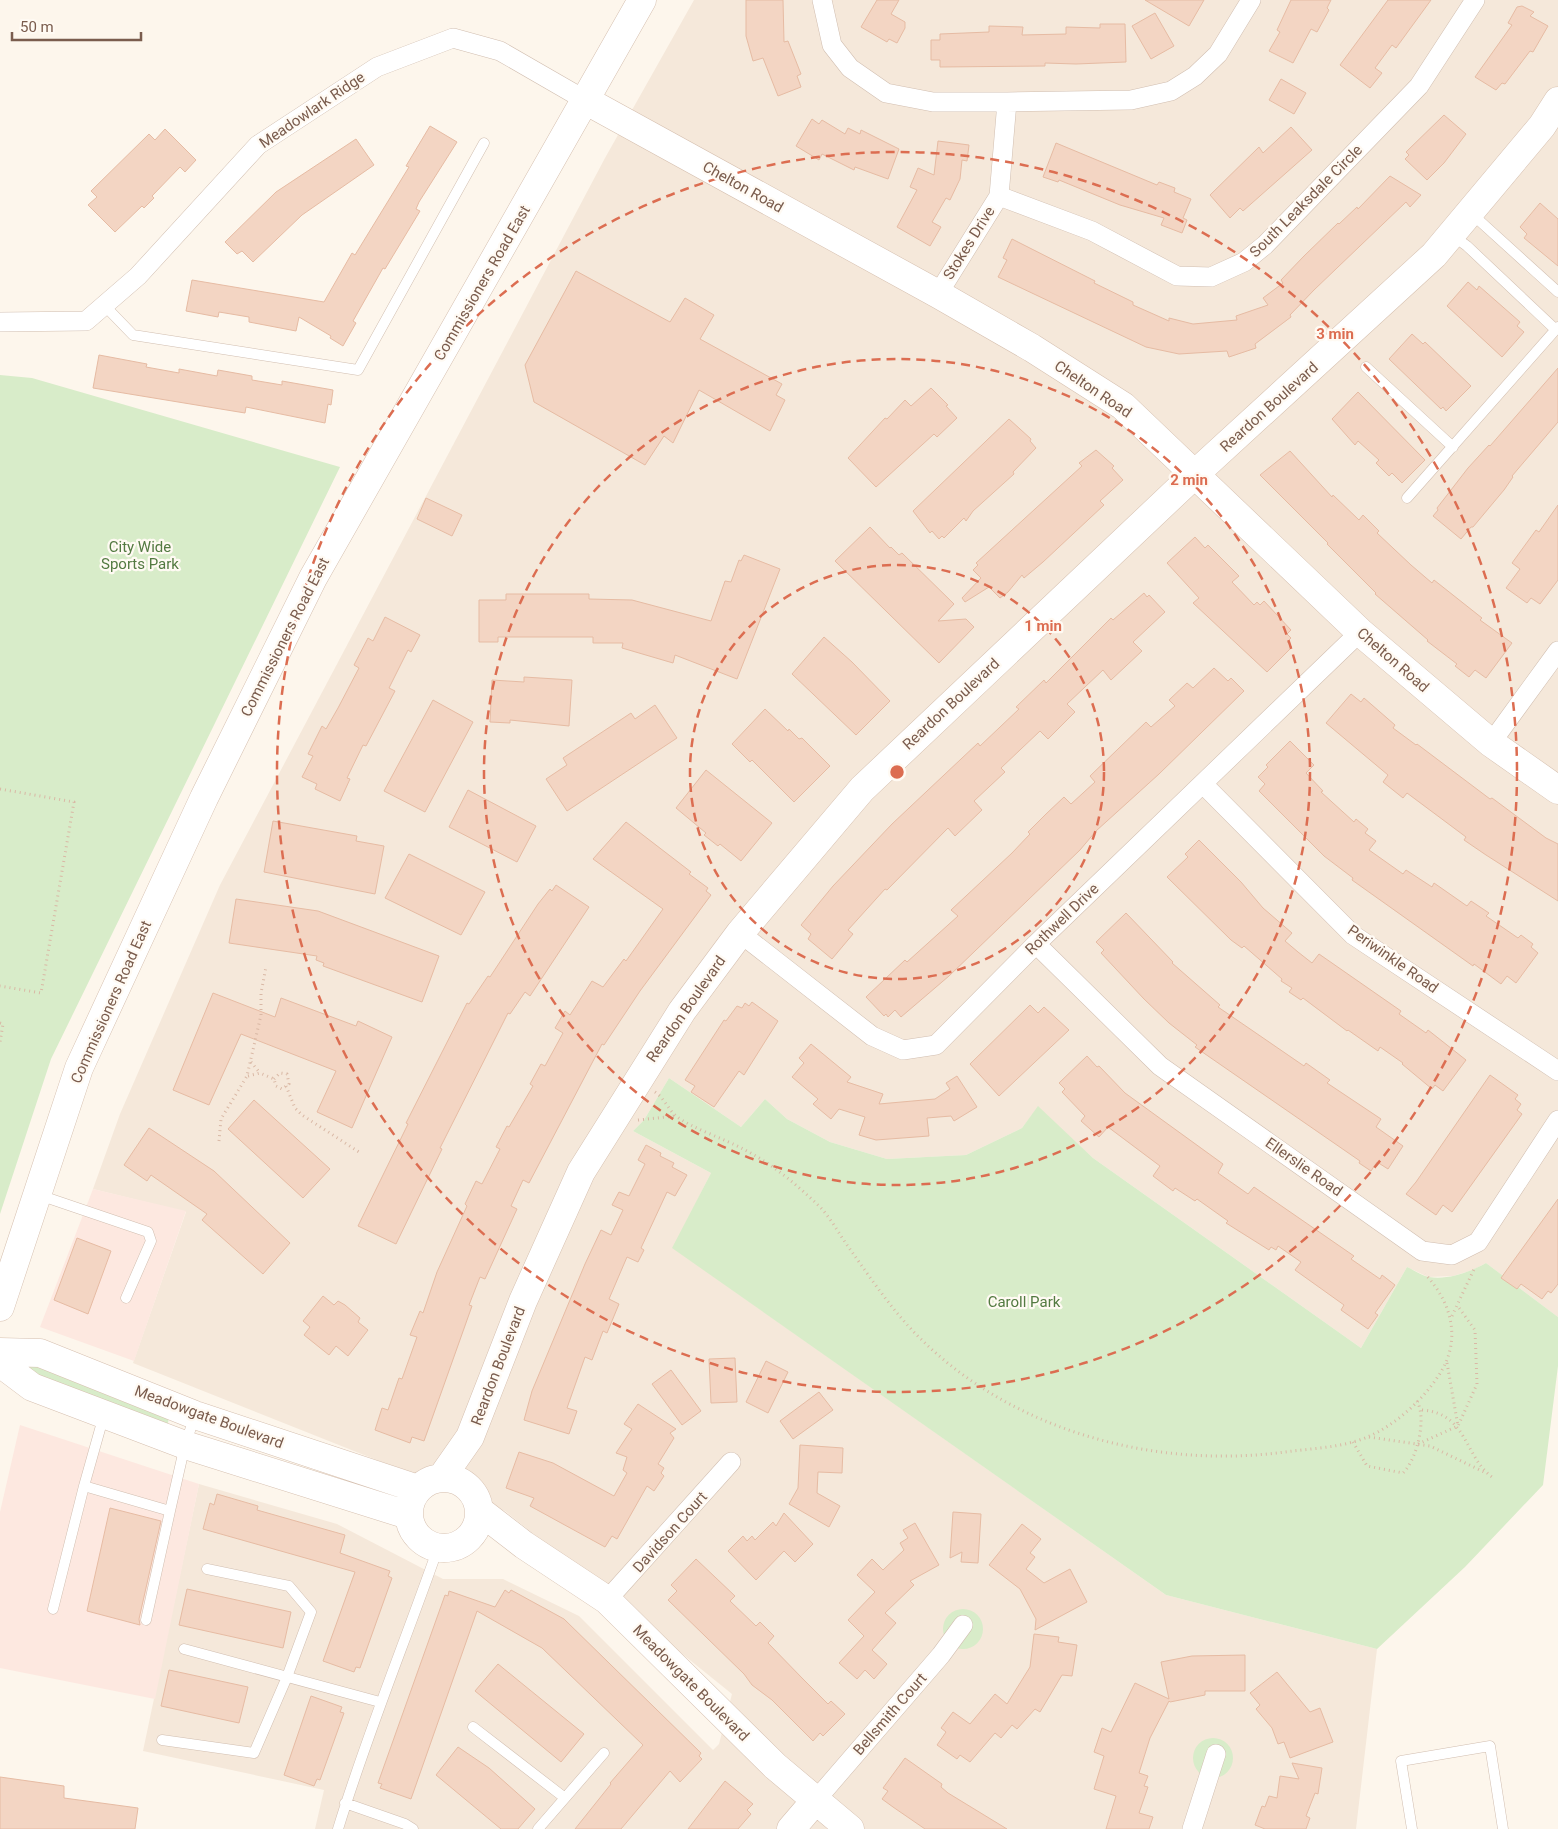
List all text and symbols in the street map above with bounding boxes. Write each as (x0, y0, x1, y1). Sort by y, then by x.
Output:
scale bar (12, 10, 141, 42)
text: 50 m (20, 18, 54, 36)
street label: Meadowlark Ridge (256, 68, 368, 152)
street label: South Leaksdale Circle (1246, 141, 1366, 261)
street label: Chelton Road (700, 157, 786, 217)
street label: Commissioners Road East (430, 202, 534, 364)
street label: Stokes Drive (939, 203, 999, 283)
text: 3 min (1316, 325, 1354, 343)
street label: Chelton Road (1051, 357, 1135, 421)
street label: Reardon Boulevard (1216, 358, 1322, 456)
text: 2 min (1170, 471, 1208, 489)
park label: City Wide Sports Park (101, 538, 179, 573)
street label: Commissioners Road East (237, 554, 333, 720)
text: 1 min (1024, 617, 1062, 635)
street label: Chelton Road (1353, 624, 1433, 696)
street label: Reardon Boulevard (899, 655, 1003, 753)
centre of rings (888, 763, 906, 781)
street label: Rothwell Drive (1022, 880, 1102, 958)
street label: Commissioners Road East (67, 918, 155, 1086)
street label: Periwinkle Road (1344, 921, 1442, 997)
street label: Reardon Boulevard (643, 952, 729, 1066)
street label: Ellerslie Road (1262, 1134, 1346, 1200)
park label: Caroll Park (988, 1293, 1061, 1311)
street label: Reardon Boulevard (467, 1304, 529, 1428)
street label: Meadowgate Boulevard (132, 1382, 286, 1452)
street label: Davidson Court (629, 1488, 711, 1576)
street label: Meadowgate Boulevard (629, 1621, 753, 1745)
street label: Bellsmith Court (849, 1669, 931, 1759)

